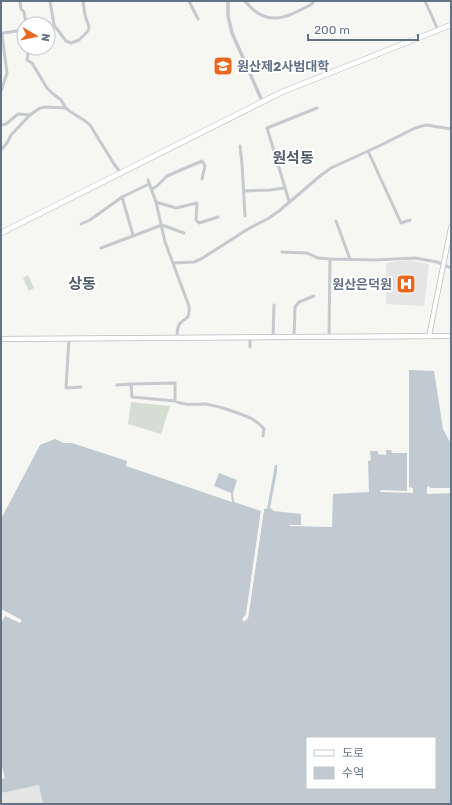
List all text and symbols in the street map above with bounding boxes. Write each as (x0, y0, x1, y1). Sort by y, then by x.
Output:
north arrow (16, 16, 56, 56)
scale bar (308, 16, 418, 42)
text: 200 m (314, 23, 350, 37)
text: N (38, 33, 52, 42)
school or university icon: 원산제2사범대학 (212, 55, 234, 77)
place label: 원산제2사범대학 (237, 59, 329, 74)
district label: 원석동 (272, 149, 314, 167)
hospital icon: 원산은덕원 (395, 273, 417, 295)
district label: 상동 (68, 275, 96, 293)
place label: 원산은덕원 (332, 277, 392, 292)
legend (306, 737, 436, 789)
text: 도로 (342, 746, 364, 760)
text: 수역 (342, 766, 364, 780)

